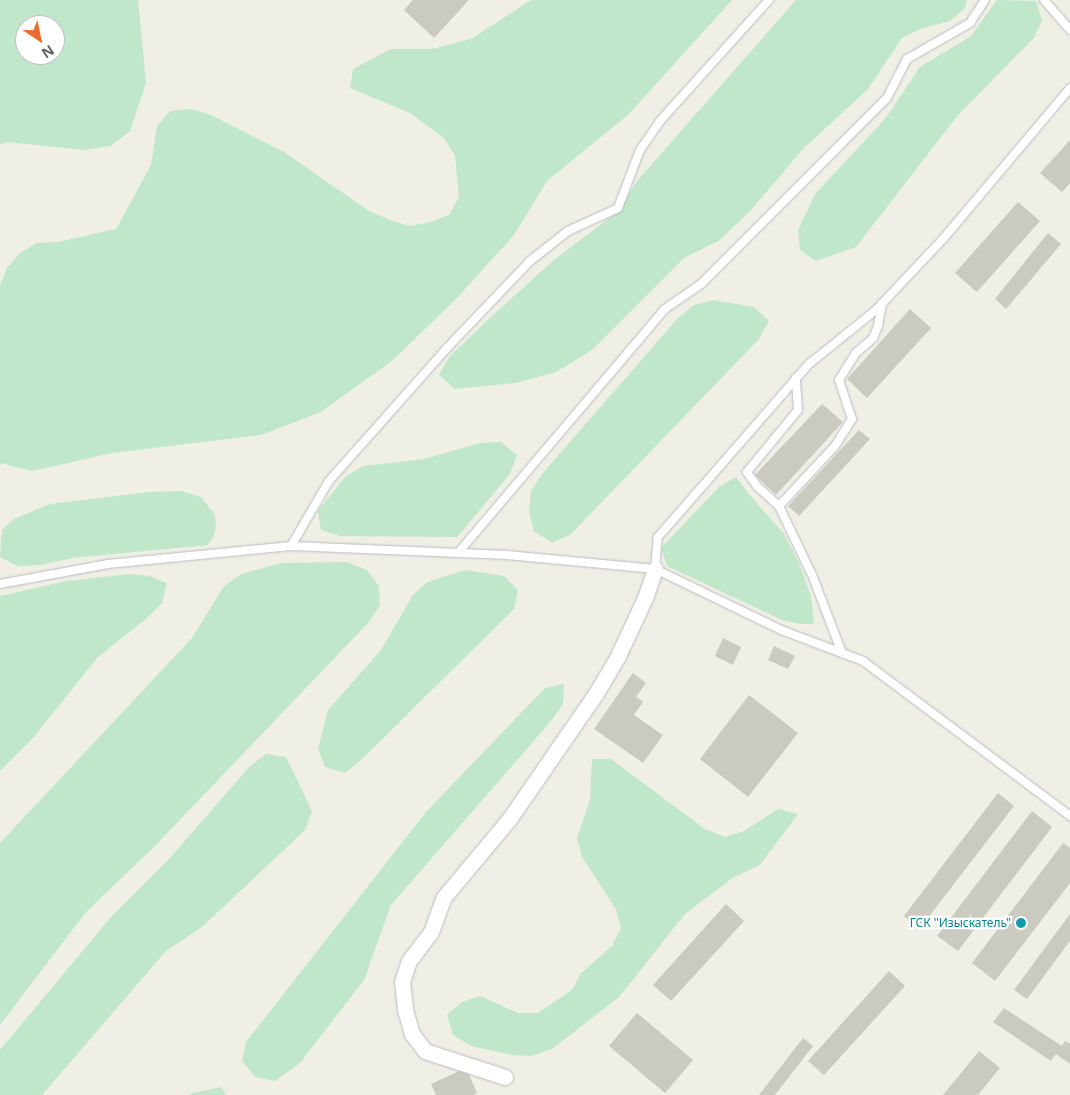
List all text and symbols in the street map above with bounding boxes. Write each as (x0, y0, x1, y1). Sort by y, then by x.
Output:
north arrow (15, 15, 65, 65)
text: N (38, 41, 58, 63)
place label: ГСК "Изыскатель" (910, 916, 1011, 930)
marker: ГСК "Изыскатель" (1015, 917, 1027, 929)

